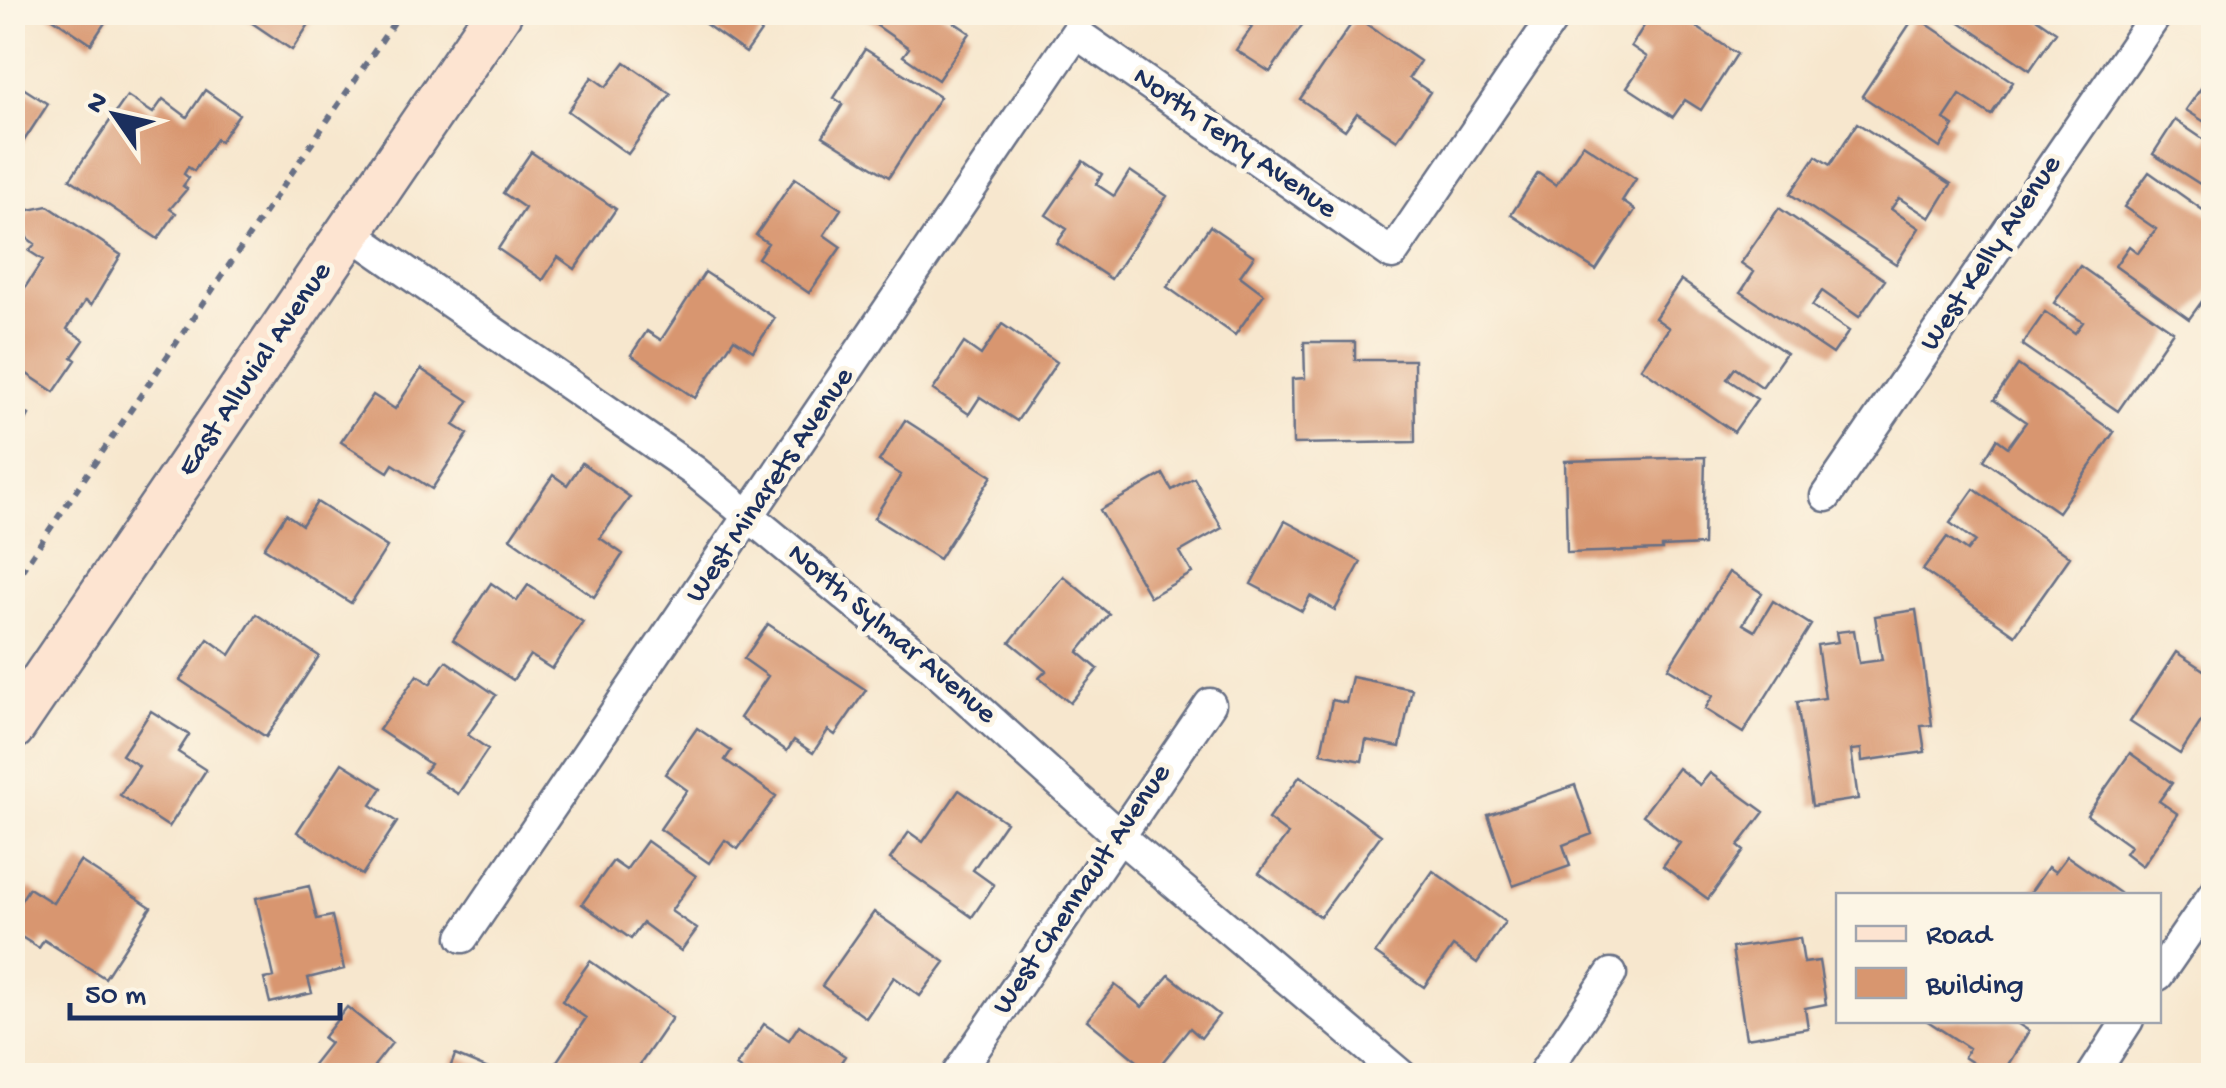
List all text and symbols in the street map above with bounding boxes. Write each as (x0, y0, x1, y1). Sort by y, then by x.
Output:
street label: North Terry Avenue (1125, 60, 1343, 228)
north arrow (65, 65, 165, 165)
text: N (79, 87, 117, 120)
street label: West Kelly Avenue (1914, 149, 2071, 359)
street label: East Alluvial Avenue (171, 256, 341, 484)
street label: West Minarets Avenue (679, 361, 863, 610)
street label: North Sylmar Avenue (779, 537, 1003, 733)
street label: West Chennault Avenue (986, 758, 1180, 1022)
legend (1836, 893, 2161, 1023)
text: Road (1926, 920, 1994, 955)
scale bar (70, 958, 340, 1020)
text: Building (1925, 970, 2024, 1005)
text: 50 m (85, 980, 146, 1015)

